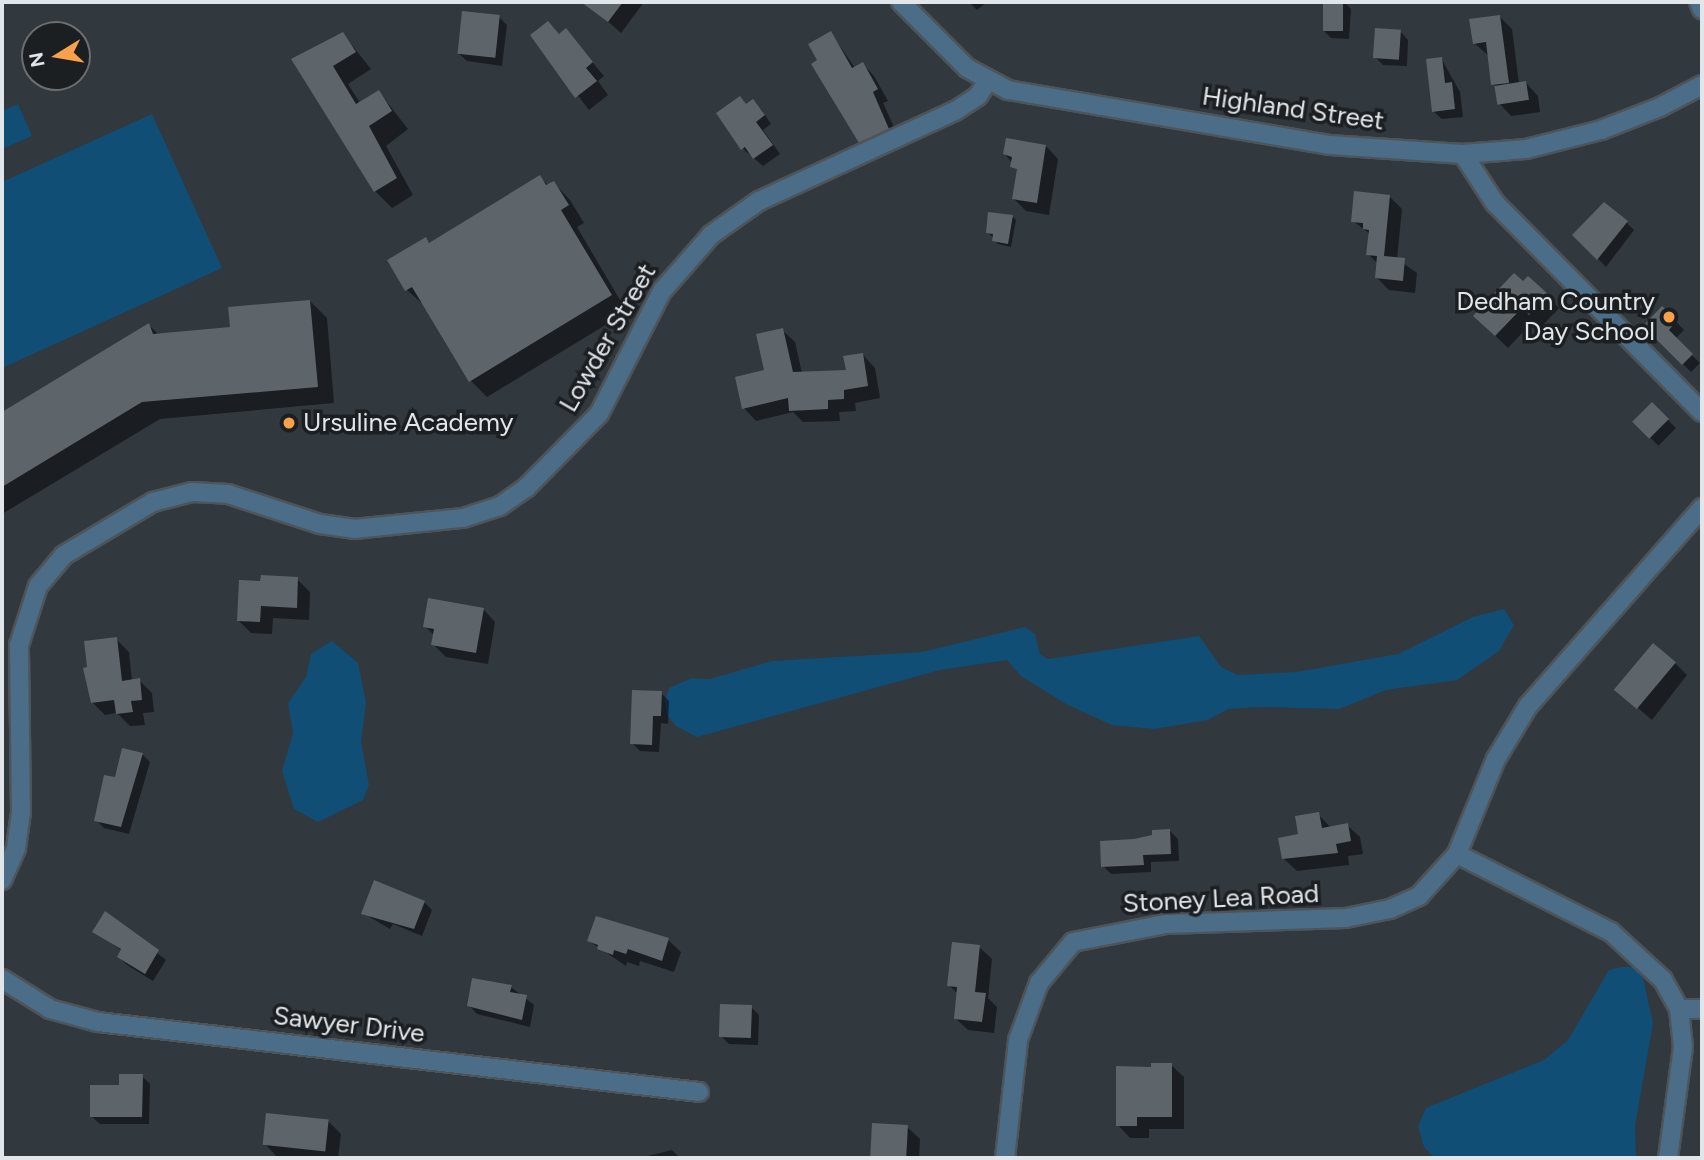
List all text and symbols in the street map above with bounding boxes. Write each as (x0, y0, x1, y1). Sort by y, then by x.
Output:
north arrow (21, 21, 91, 91)
text: N (24, 50, 50, 69)
street label: Highland Street (1200, 81, 1386, 137)
street label: Lowder Street (553, 258, 663, 418)
place label: Dedham Country Day School (1456, 286, 1655, 348)
marker: Dedham Country Day School (1661, 309, 1677, 325)
place label: Ursuline Academy (303, 407, 513, 439)
marker: Ursuline Academy (281, 415, 297, 431)
street label: Stoney Lea Road (1122, 878, 1320, 920)
street label: Sawyer Drive (272, 1000, 426, 1050)

